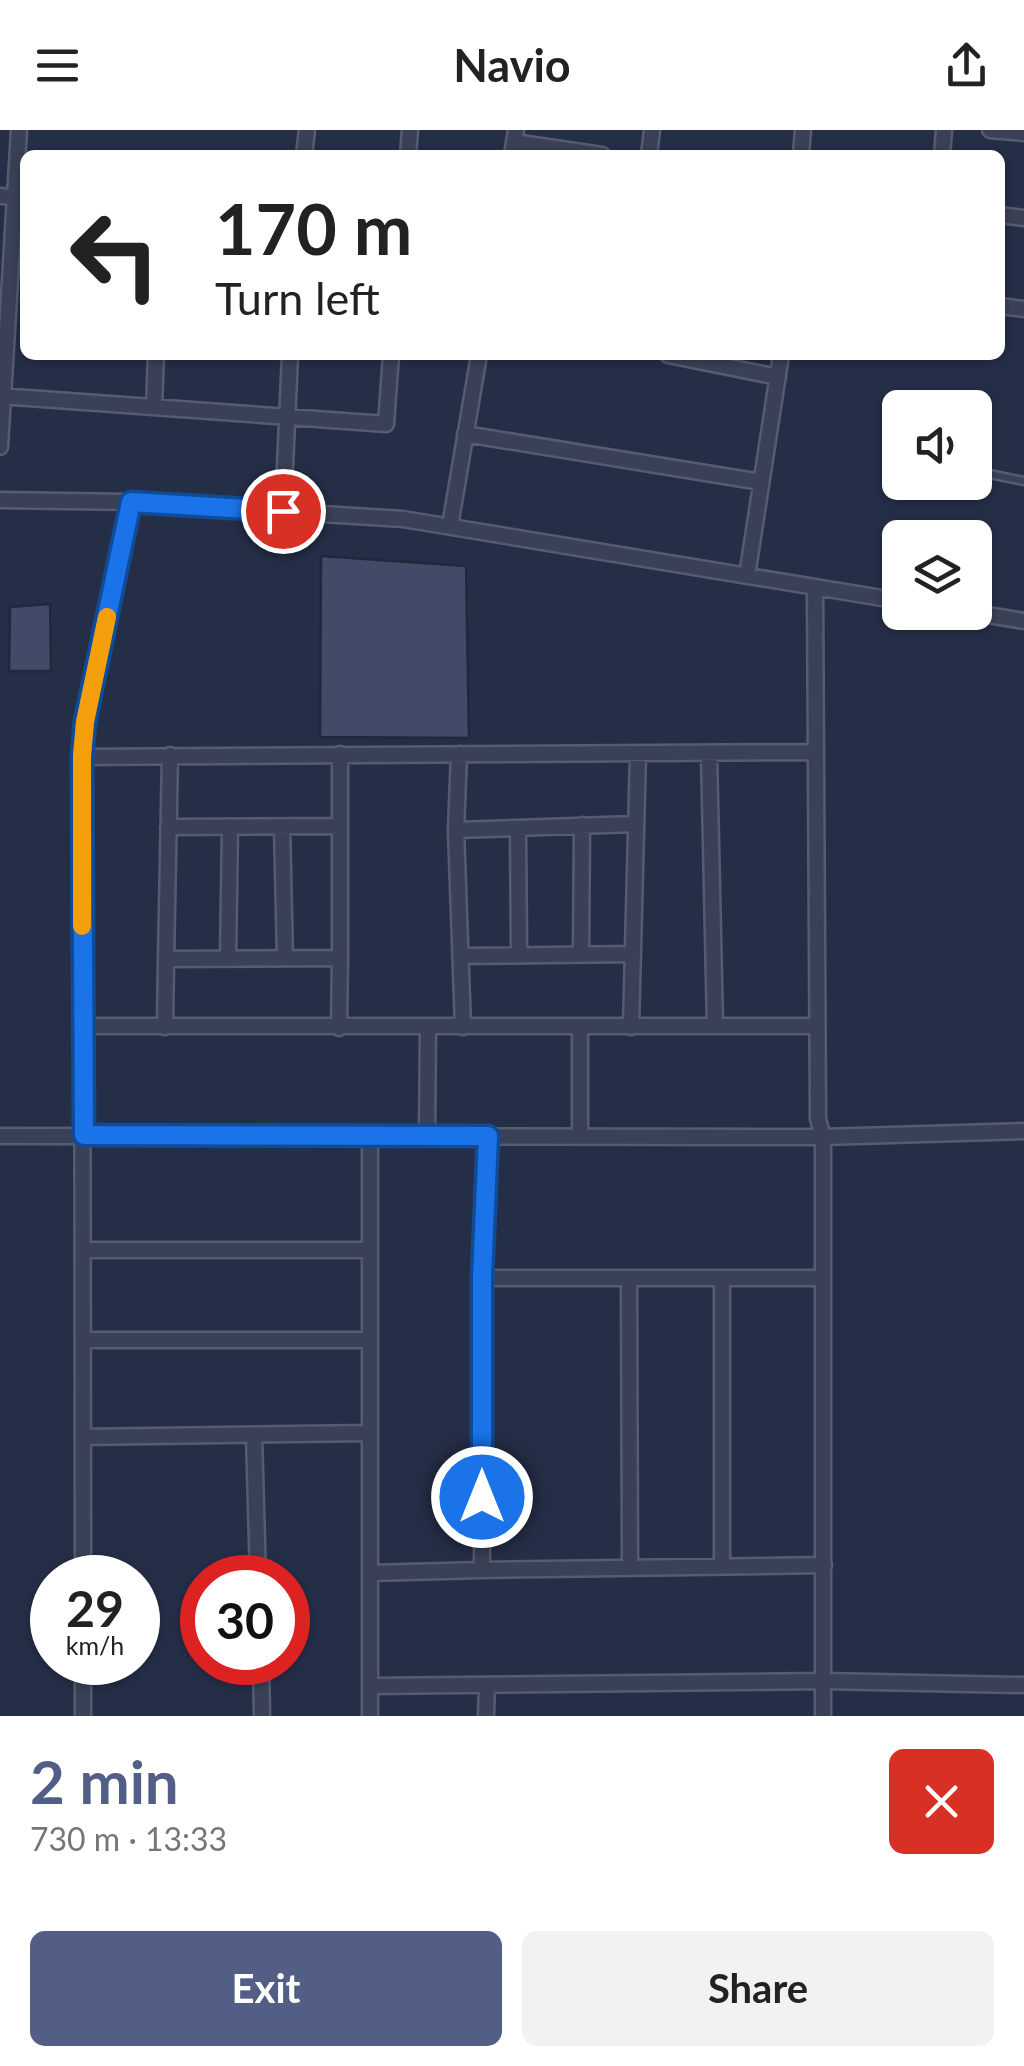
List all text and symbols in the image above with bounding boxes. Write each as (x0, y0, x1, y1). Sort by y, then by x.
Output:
icon: menu (30, 38, 85, 93)
text: Navio (453, 38, 571, 92)
icon: share (939, 38, 994, 93)
text: 170 m (215, 186, 412, 270)
icon: left (50, 190, 180, 320)
text: Turn left (215, 271, 380, 325)
map controls (882, 390, 992, 630)
button: sound (882, 390, 992, 500)
pin (241, 469, 326, 554)
icon: arrive (256, 484, 311, 539)
button: layers (882, 520, 992, 630)
position arrow (430, 1445, 534, 1549)
speed limit sign: 30 (180, 1555, 310, 1685)
text: 29 (66, 1578, 124, 1638)
text: km/h (66, 1630, 124, 1660)
text: 2 min (30, 1745, 179, 1817)
button: close (889, 1749, 994, 1854)
text: 730 m · 13:33 (30, 1819, 227, 1858)
button: Exit (30, 1931, 502, 2046)
button: Share (522, 1931, 994, 2046)

